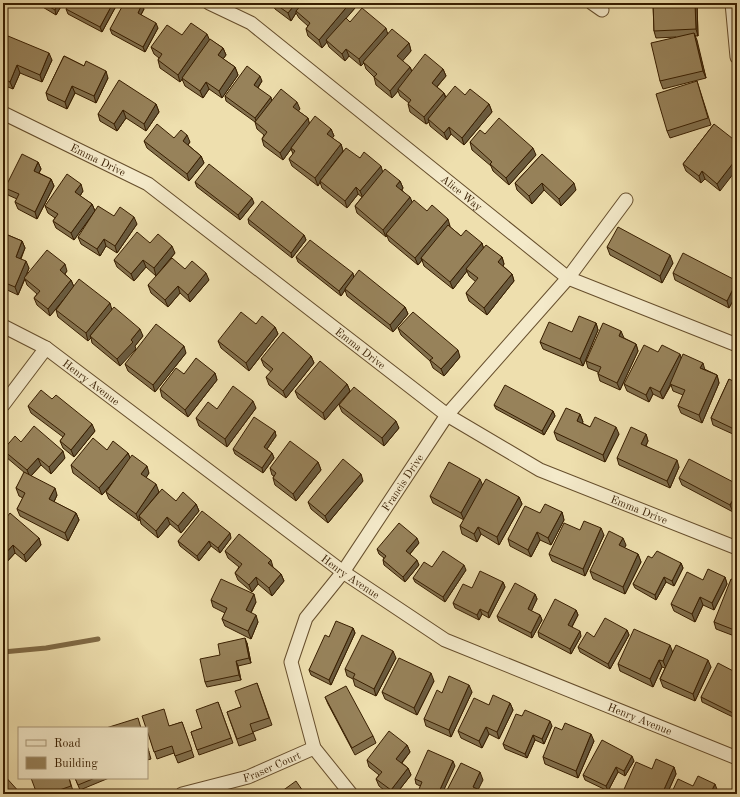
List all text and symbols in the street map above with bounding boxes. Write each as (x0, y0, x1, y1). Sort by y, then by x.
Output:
street label: Emma Drive (68, 143, 127, 179)
street label: Alice Way (438, 174, 484, 214)
street label: Emma Drive (332, 327, 387, 372)
street label: Henry Avenue (60, 358, 121, 408)
street label: Francis Drive (381, 453, 426, 514)
street label: Emma Drive (609, 494, 669, 527)
street label: Henry Avenue (319, 554, 381, 602)
street label: Henry Avenue (606, 702, 673, 738)
legend (18, 727, 148, 779)
text: Road (54, 738, 81, 750)
street label: Fraser Court (242, 750, 303, 785)
text: Building (54, 758, 98, 770)

